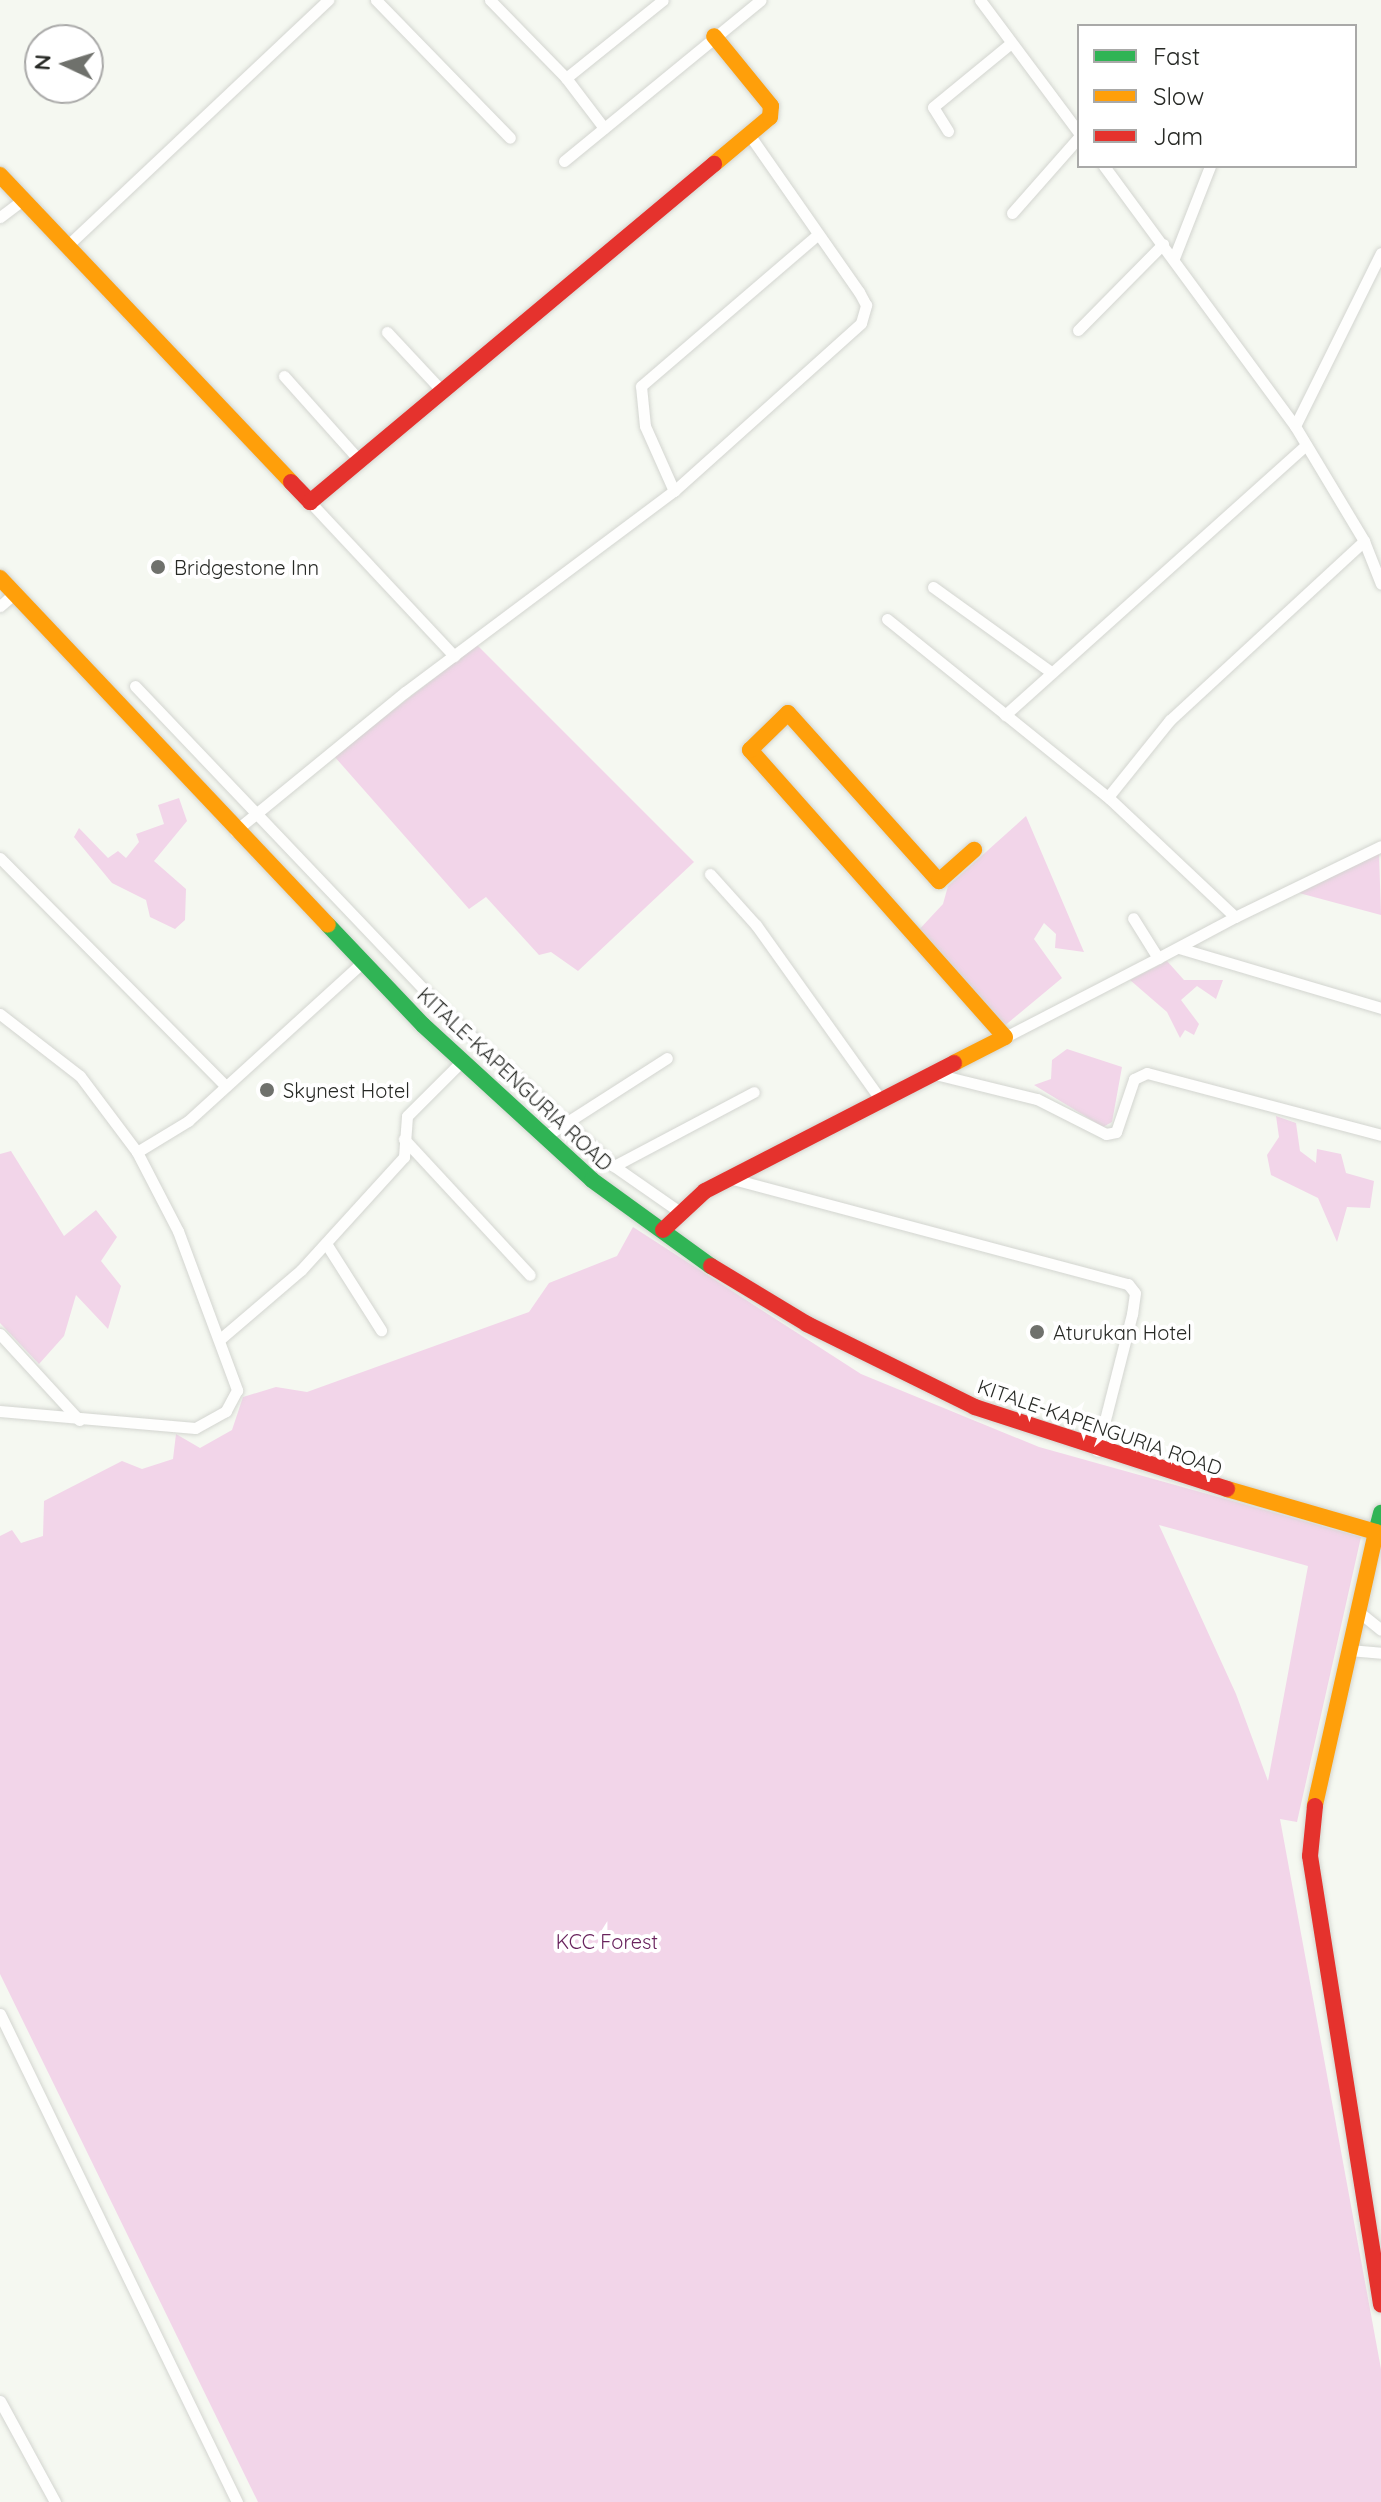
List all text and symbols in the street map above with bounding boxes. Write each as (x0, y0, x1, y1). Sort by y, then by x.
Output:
north arrow (24, 24, 104, 104)
legend (1077, 24, 1357, 168)
text: Fast (1153, 41, 1200, 71)
text: N (28, 53, 57, 72)
text: Slow (1153, 81, 1204, 111)
text: Jam (1153, 121, 1203, 151)
place label: Bridgestone Inn (174, 555, 319, 579)
marker: Bridgestone Inn (149, 558, 167, 576)
street label: KITALE-KAPENGURIA ROAD (413, 982, 617, 1176)
place label: Skynest Hotel (283, 1078, 410, 1102)
marker: Skynest Hotel (258, 1081, 276, 1099)
place label: Aturukan Hotel (1053, 1320, 1192, 1344)
marker: Aturukan Hotel (1028, 1323, 1046, 1341)
street label: KITALE-KAPENGURIA ROAD (974, 1374, 1226, 1480)
park label: KCC Forest (556, 1929, 658, 1953)

